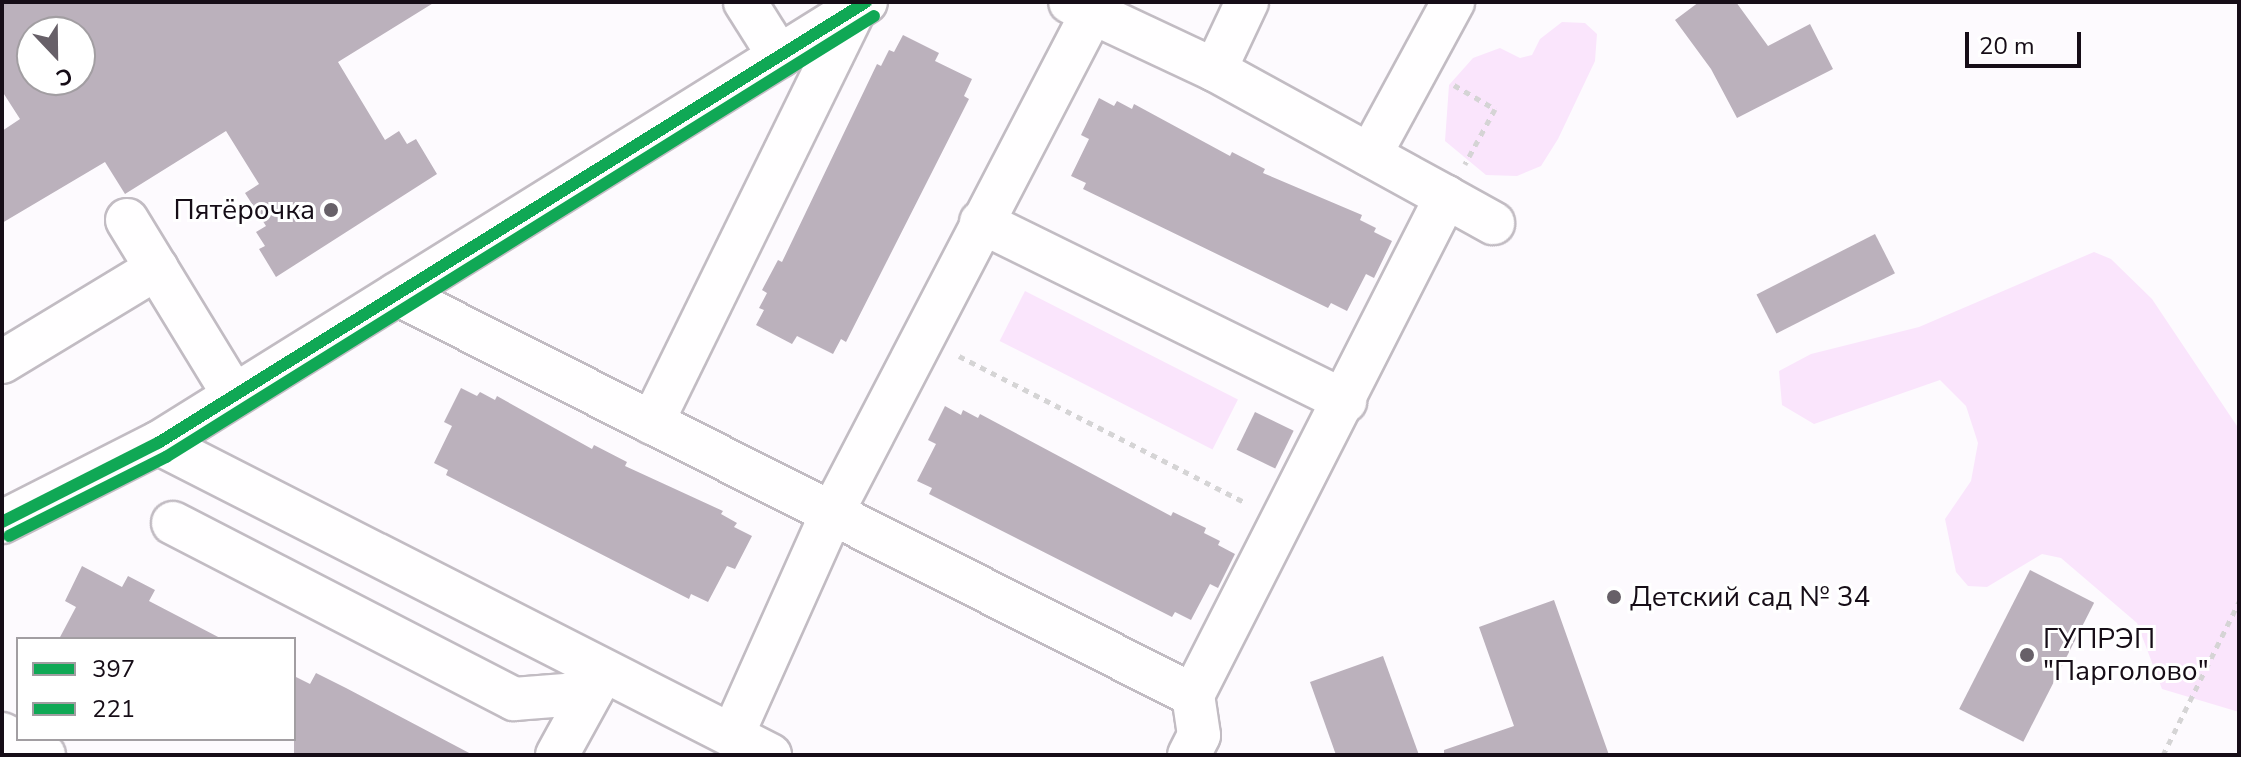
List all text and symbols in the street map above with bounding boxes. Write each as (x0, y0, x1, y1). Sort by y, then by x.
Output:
north arrow (16, 16, 96, 96)
scale bar (1969, 16, 2085, 66)
text: 20 m (1979, 30, 2035, 62)
text: С (52, 60, 77, 93)
place label: Пятёрочка (173, 193, 315, 227)
marker: Пятёрочка (322, 201, 340, 219)
place label: Детский сад № 34 (1630, 580, 1870, 614)
marker: Детский сад № 34 (1605, 588, 1623, 606)
place label: ГУПРЭП "Парголово" (2043, 622, 2209, 688)
legend (16, 637, 296, 741)
marker: ГУПРЭП "Парголово" (2018, 646, 2036, 664)
text: 397 (92, 653, 135, 685)
text: 221 (92, 693, 135, 725)

